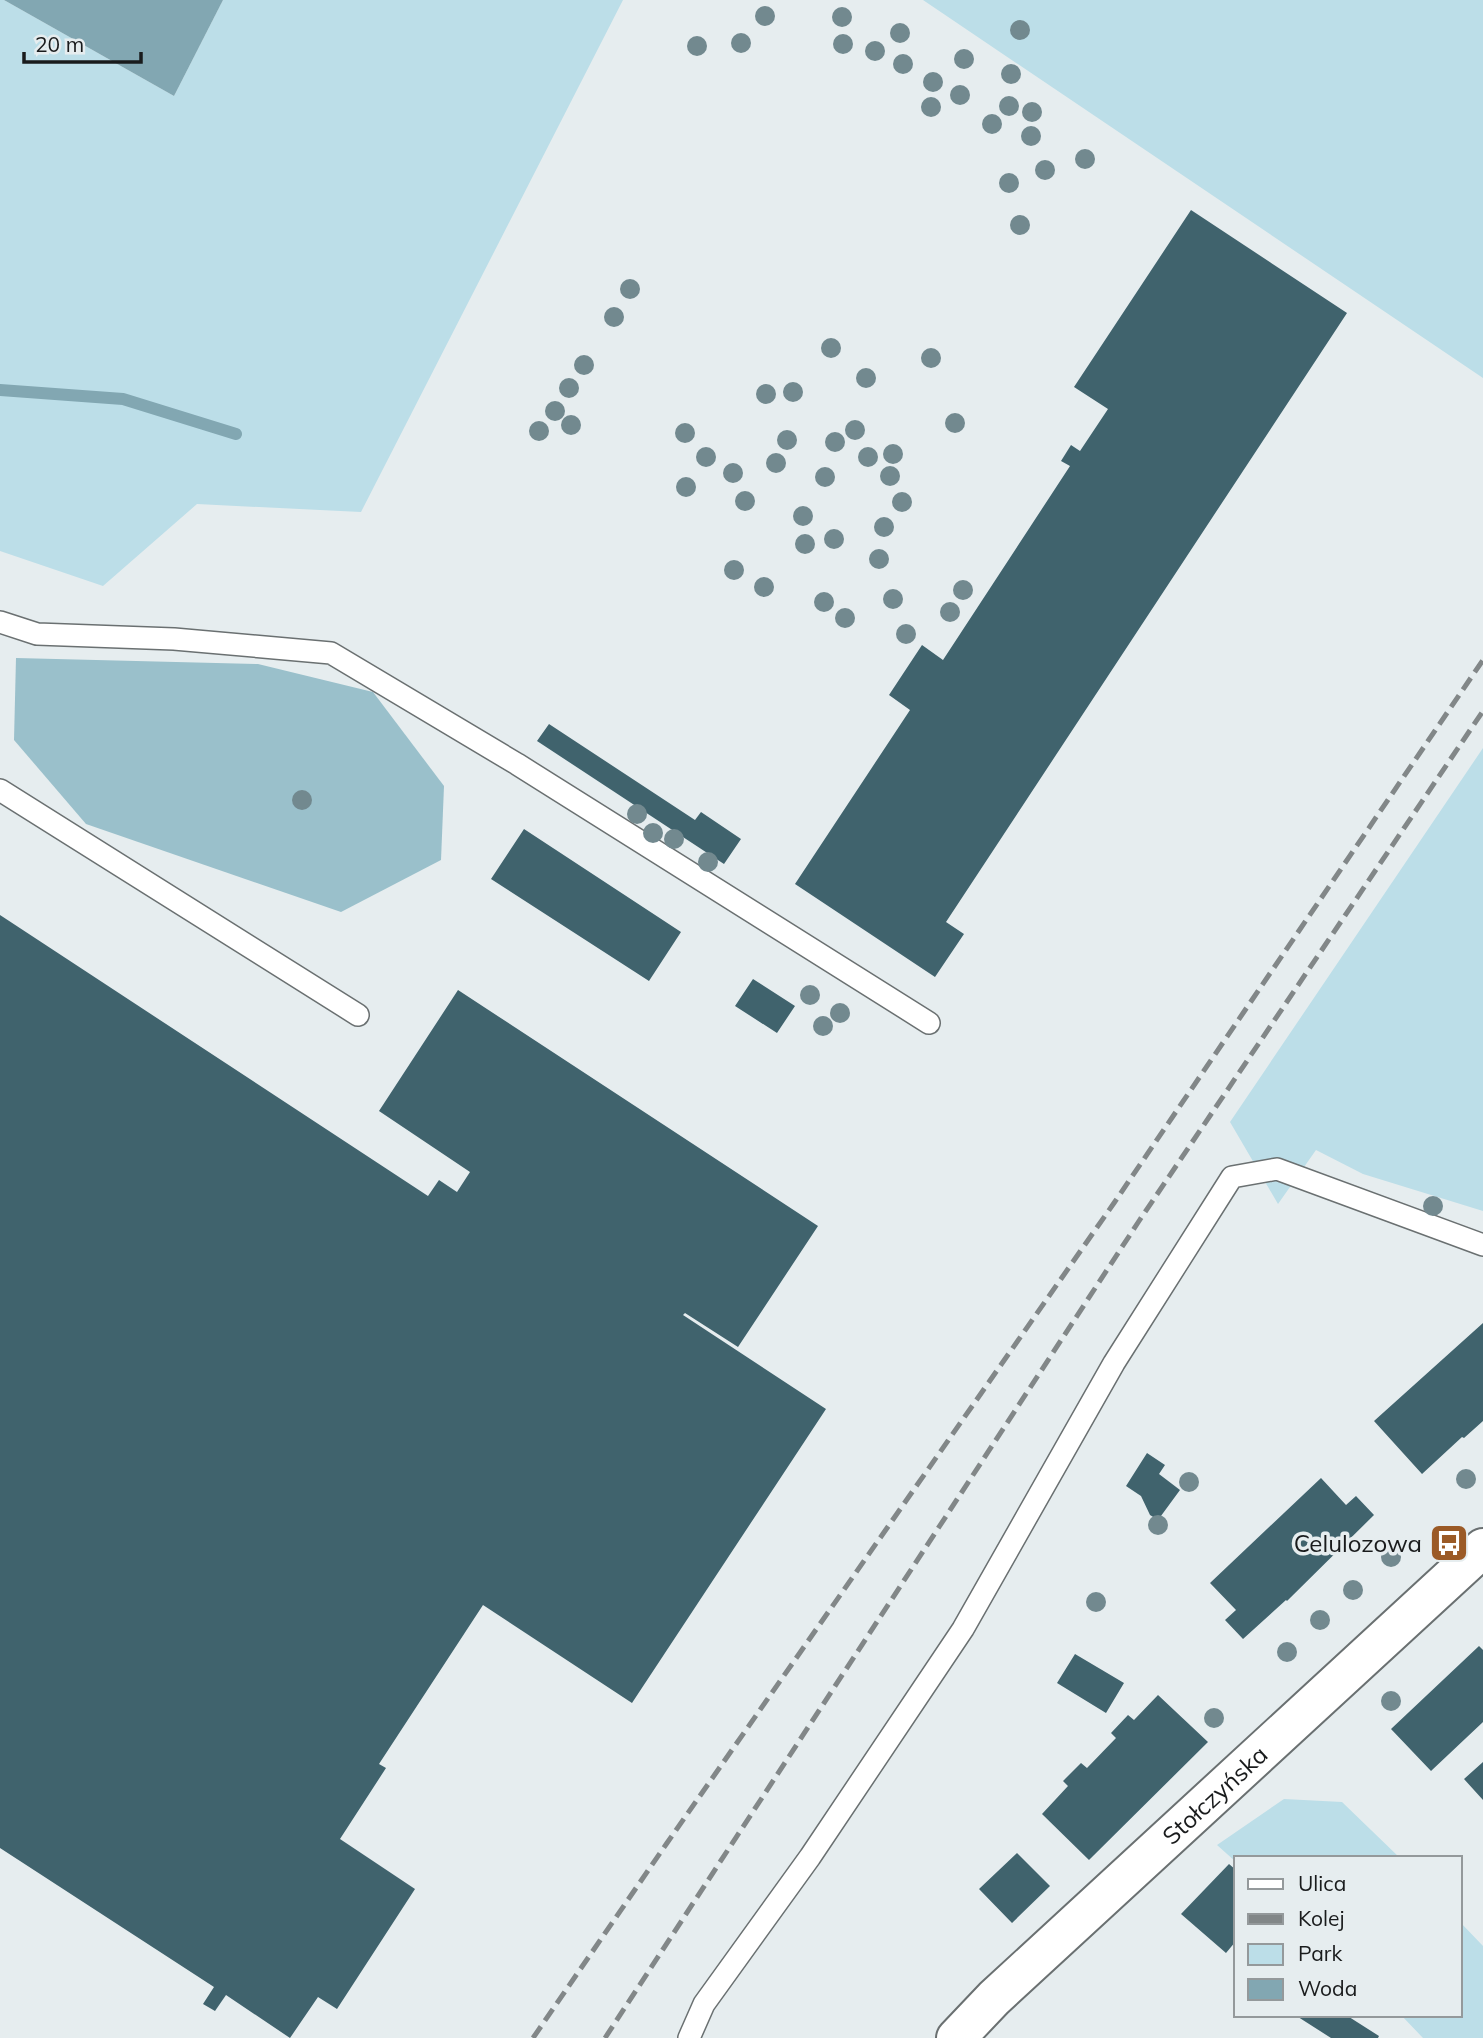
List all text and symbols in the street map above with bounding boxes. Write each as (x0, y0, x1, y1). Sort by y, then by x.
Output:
scale bar (24, 21, 142, 65)
text: 20 m (35, 31, 84, 57)
bus stop icon: Celulozowa (1428, 1522, 1470, 1564)
place label: Celulozowa (1294, 1528, 1422, 1558)
street label: Stołczyńska (1156, 1739, 1273, 1851)
legend (1234, 1856, 1462, 2017)
text: Ulica (1298, 1870, 1346, 1896)
text: Kolej (1298, 1905, 1345, 1931)
text: Park (1298, 1940, 1342, 1966)
text: Woda (1298, 1975, 1357, 2001)

